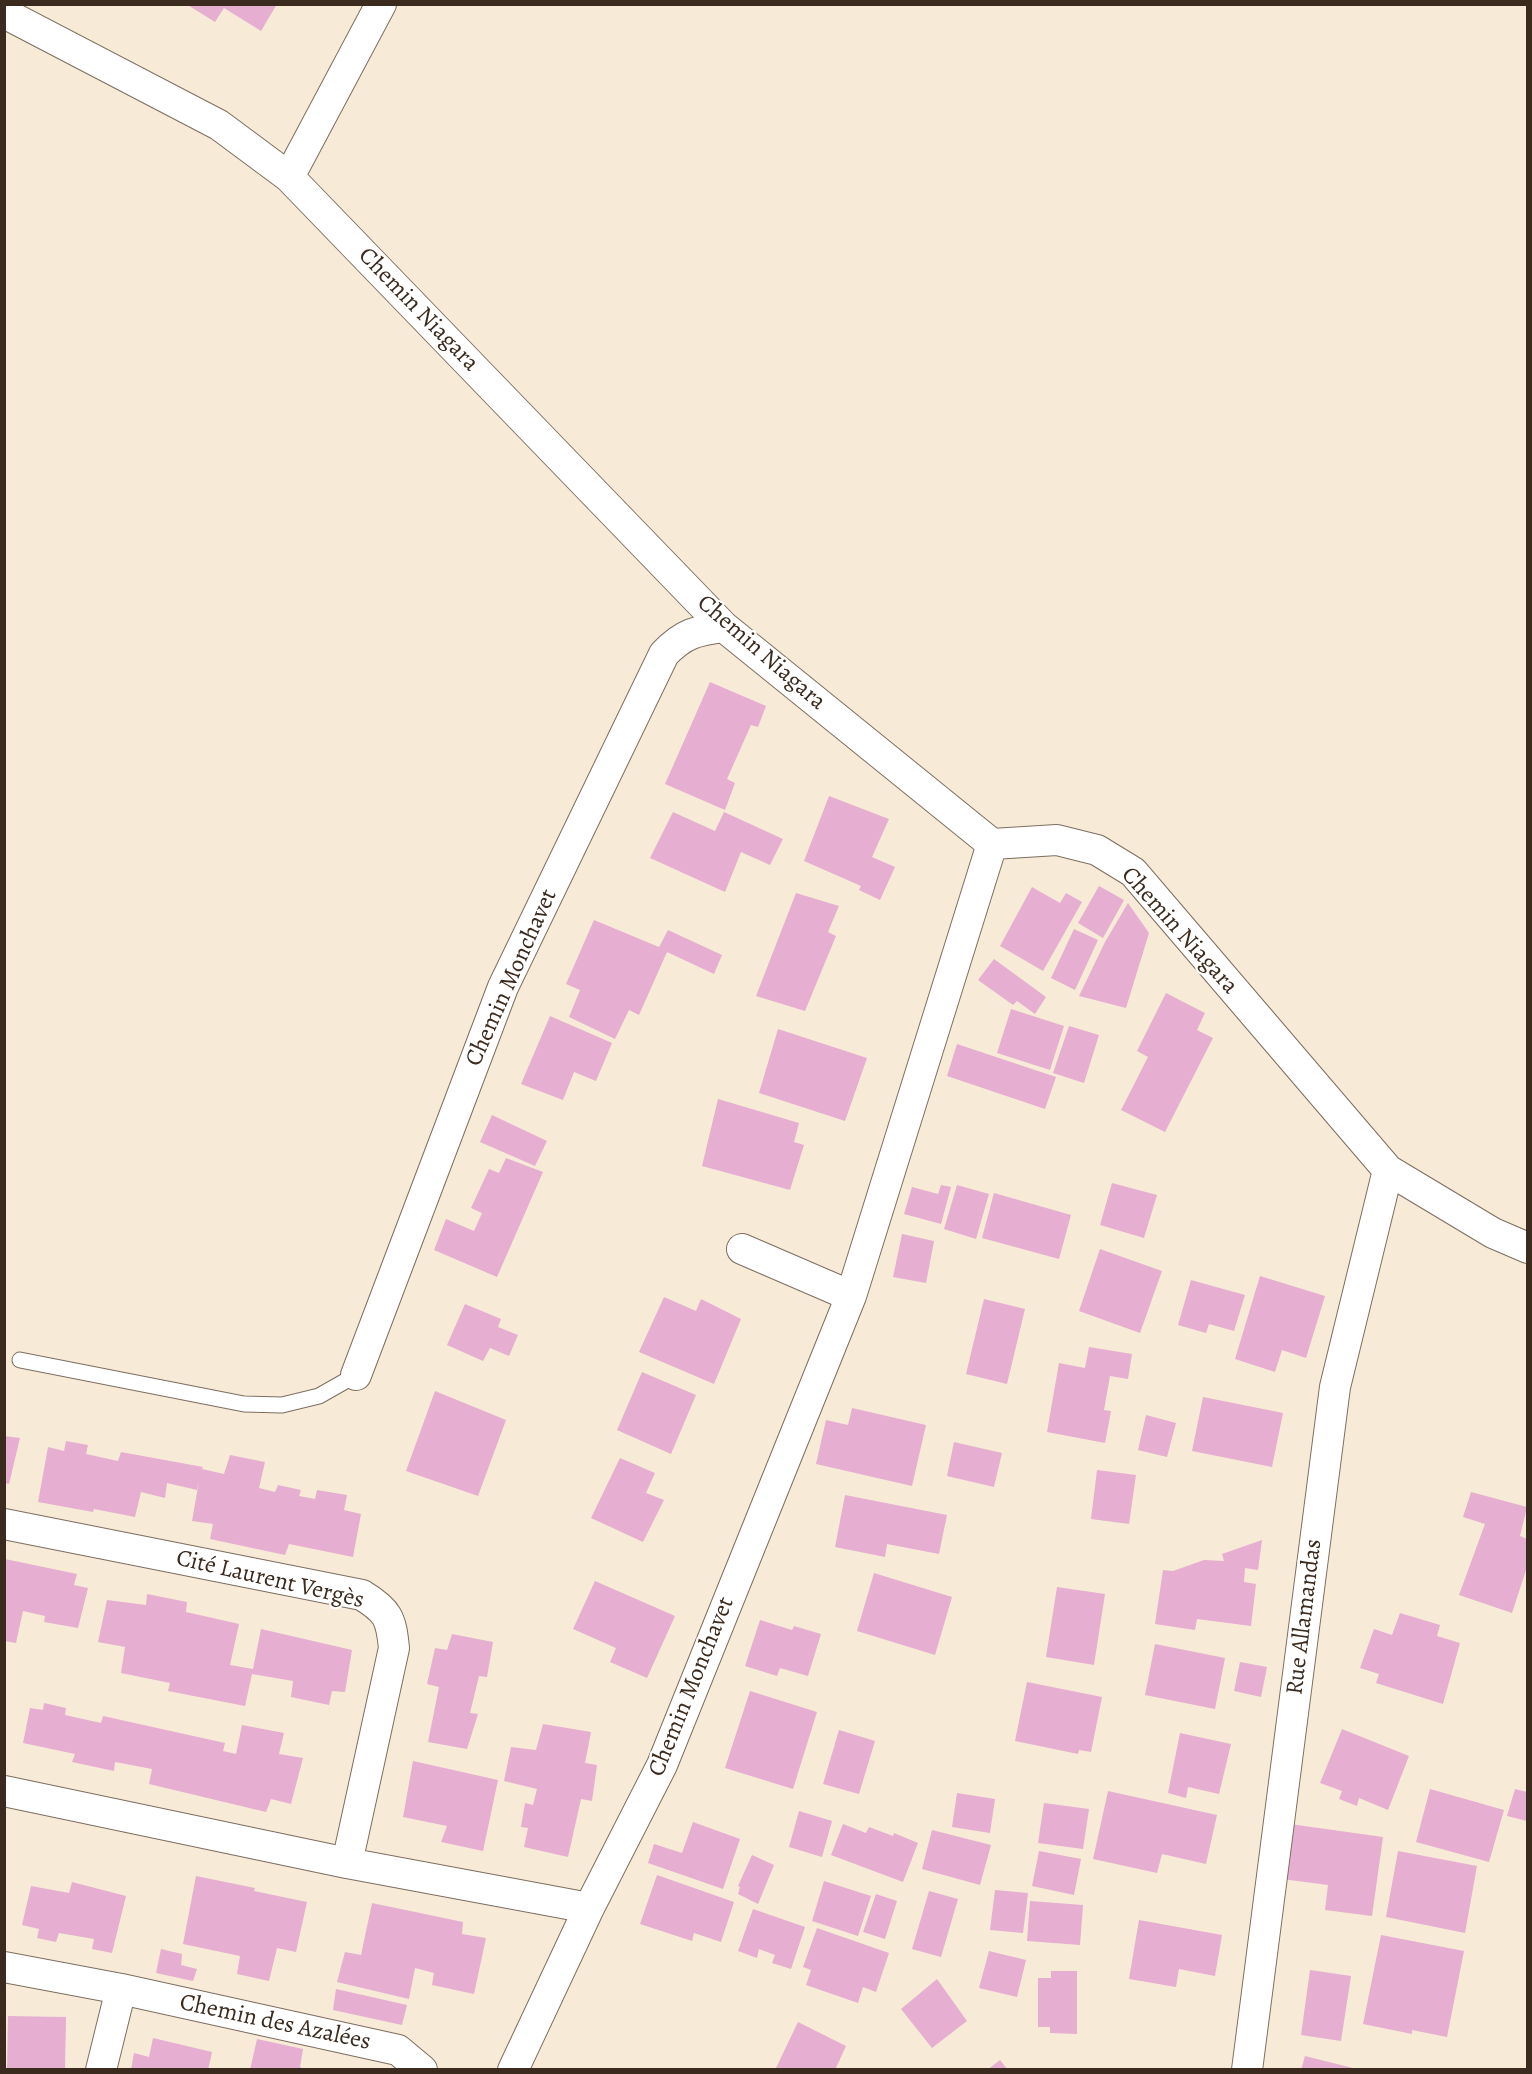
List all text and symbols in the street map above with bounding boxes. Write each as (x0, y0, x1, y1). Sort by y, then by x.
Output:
street label: Chemin Niagara (352, 242, 484, 378)
street label: Chemin Niagara (691, 589, 831, 717)
street label: Chemin Niagara (1114, 861, 1244, 1001)
street label: Chemin Monchavet (460, 885, 564, 1071)
street label: Rue Allamandas (1281, 1537, 1329, 1697)
street label: Cité Laurent Vergès (173, 1544, 367, 1616)
street label: Chemin Monchavet (643, 1593, 741, 1781)
street label: Chemin des Azalées (177, 1989, 373, 2057)

